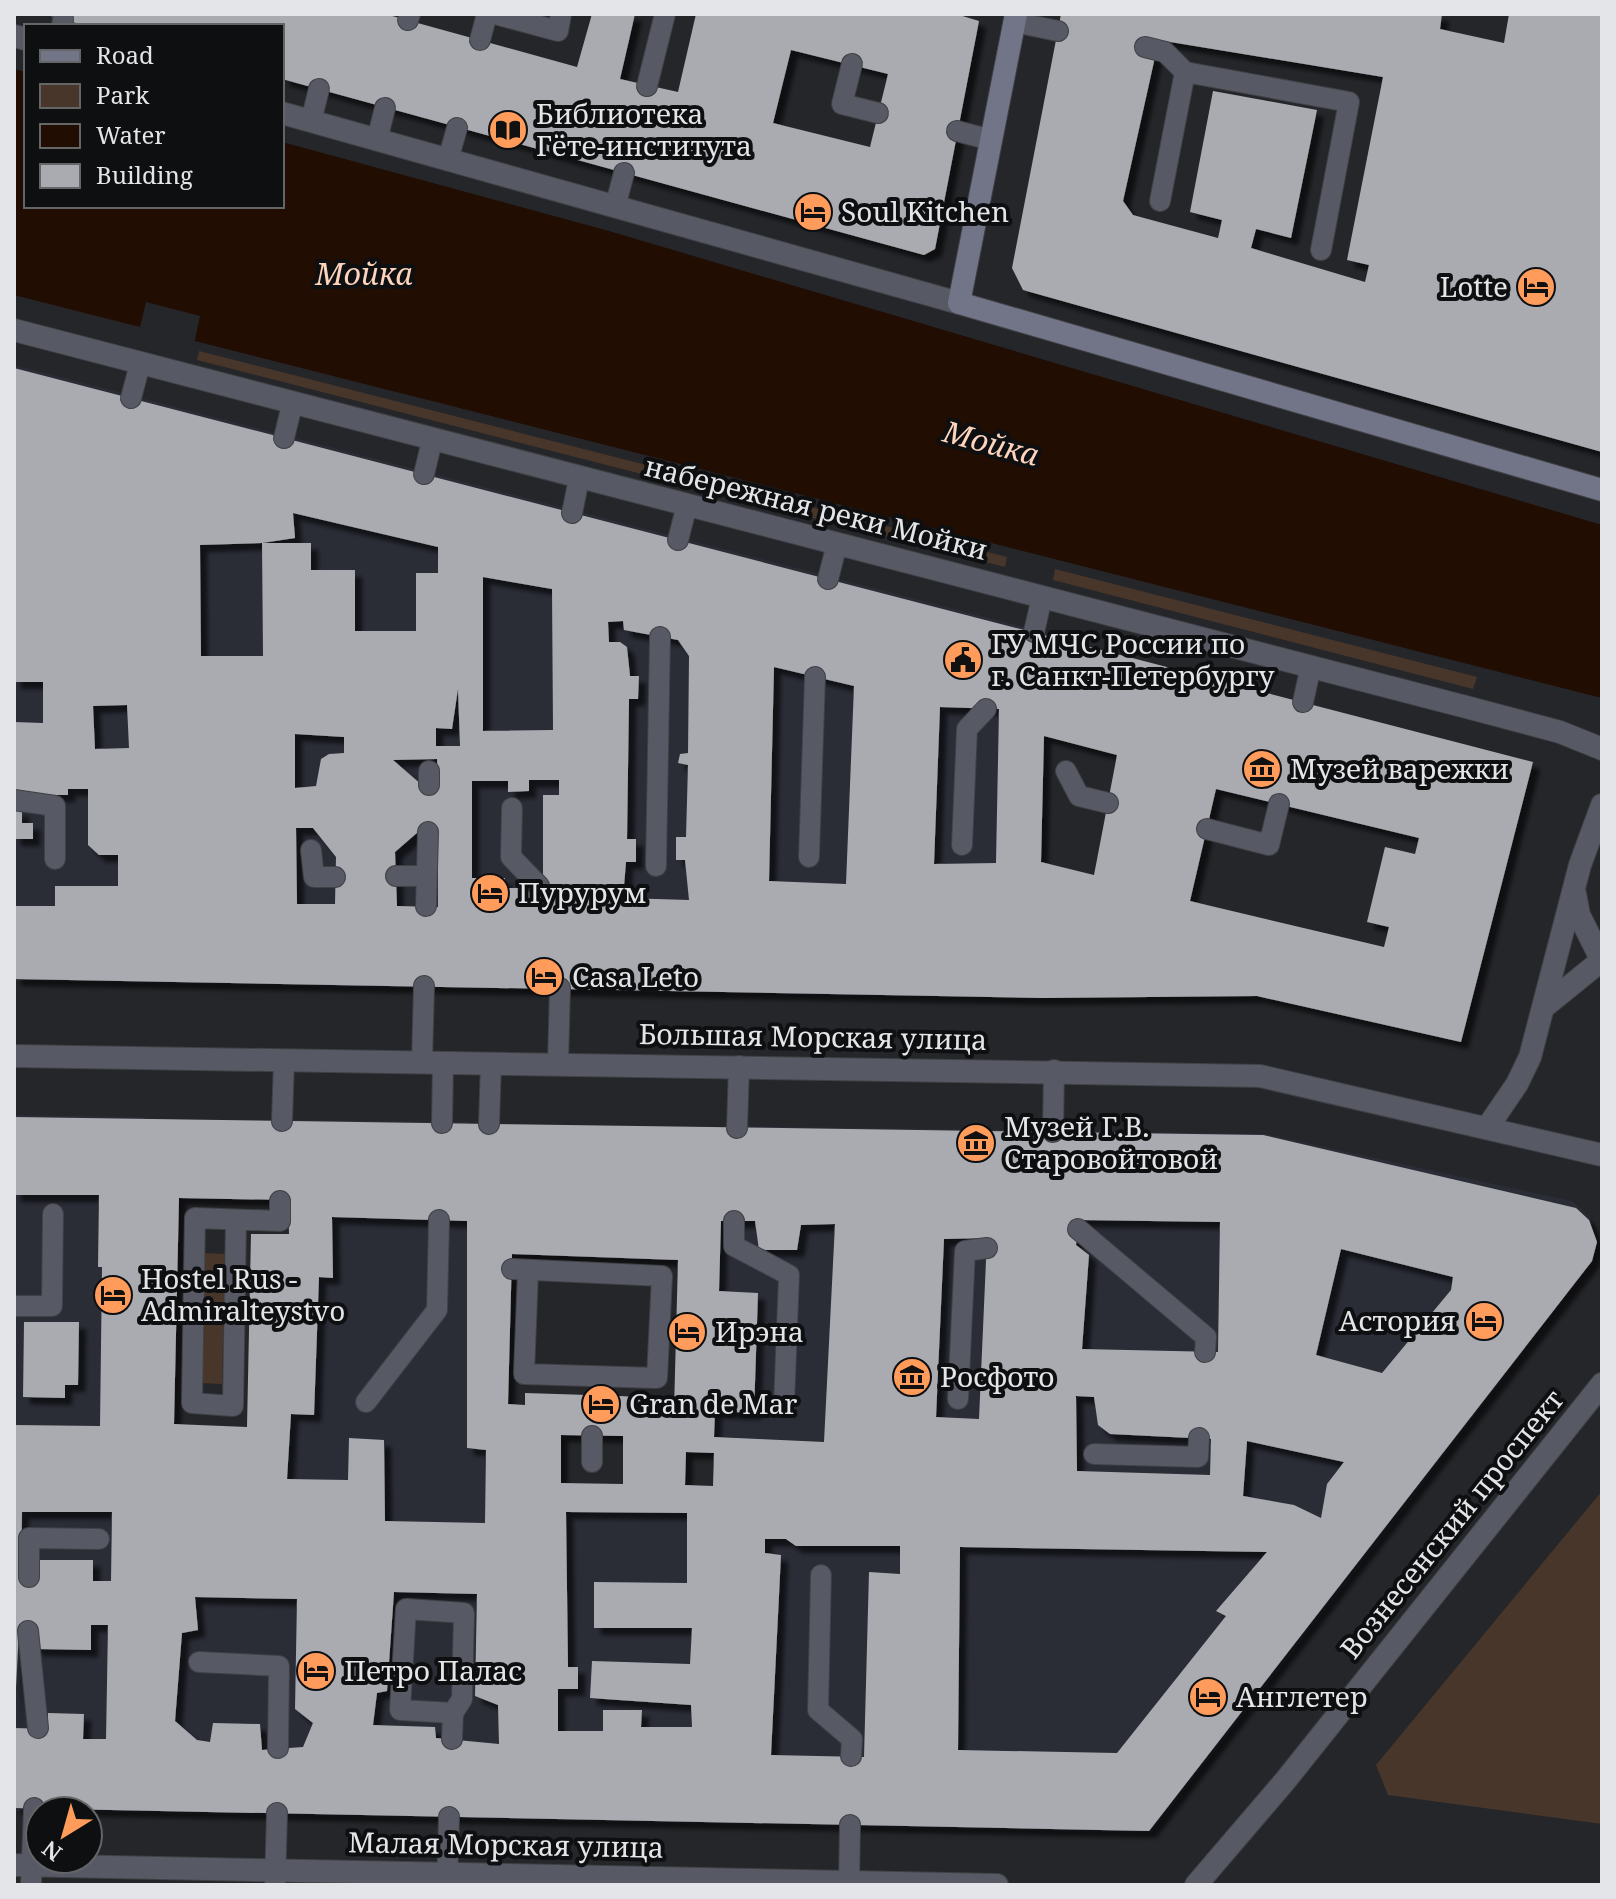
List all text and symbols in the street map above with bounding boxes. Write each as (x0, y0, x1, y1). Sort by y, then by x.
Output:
legend (24, 24, 284, 208)
text: Road (96, 38, 154, 71)
text: Park (96, 78, 150, 111)
place label: Библиотека Гёте-института (536, 94, 752, 164)
library icon: Библиотека Гёте-института (487, 109, 529, 151)
text: Water (96, 118, 166, 151)
text: Building (96, 158, 193, 191)
hotel icon: Soul Kitchen (792, 191, 834, 233)
place label: Soul Kitchen (841, 192, 1009, 230)
water label: Мойка (314, 253, 413, 294)
hotel icon: Lotte (1515, 266, 1557, 308)
place label: Lotte (1440, 267, 1508, 305)
water label: Мойка (938, 410, 1044, 475)
street label: набережная реки Мойки (641, 446, 992, 568)
place label: ГУ МЧС России по г. Санкт-Петербургу (991, 624, 1275, 694)
public building icon: ГУ МЧС России по г. Санкт-Петербургу (942, 639, 984, 681)
museum icon: Музей варежки (1241, 748, 1283, 790)
place label: Музей варежки (1290, 749, 1509, 787)
hotel icon: Пурурум (469, 872, 511, 914)
place label: Пурурум (518, 873, 647, 911)
hotel icon: Casa Leto (523, 956, 565, 998)
place label: Casa Leto (572, 957, 699, 995)
street label: Большая Морская улица (639, 1014, 988, 1058)
place label: Музей Г.В. Старовойтовой (1004, 1107, 1218, 1177)
museum icon: Музей Г.В. Старовойтовой (955, 1122, 997, 1164)
place label: Hostel Rus - Admiralteystvo (141, 1259, 345, 1329)
hotel icon: Hostel Rus - Admiralteystvo (92, 1274, 134, 1316)
hotel icon: Астория (1463, 1300, 1505, 1342)
place label: Астория (1339, 1301, 1456, 1339)
hotel icon: Ирэна (666, 1311, 708, 1353)
place label: Ирэна (715, 1312, 804, 1350)
museum icon: Росфото (891, 1356, 933, 1398)
place label: Росфото (940, 1357, 1055, 1395)
street label: Вознесенский проспект (1331, 1381, 1572, 1666)
hotel icon: Gran de Mar (580, 1383, 622, 1425)
place label: Gran de Mar (629, 1384, 797, 1422)
hotel icon: Петро Палас (295, 1650, 337, 1692)
place label: Петро Палас (344, 1651, 522, 1689)
hotel icon: Англетер (1187, 1676, 1229, 1718)
place label: Англетер (1236, 1677, 1368, 1715)
north arrow (24, 1795, 104, 1875)
street label: Малая Морская улица (348, 1822, 664, 1866)
text: N (35, 1835, 67, 1869)

